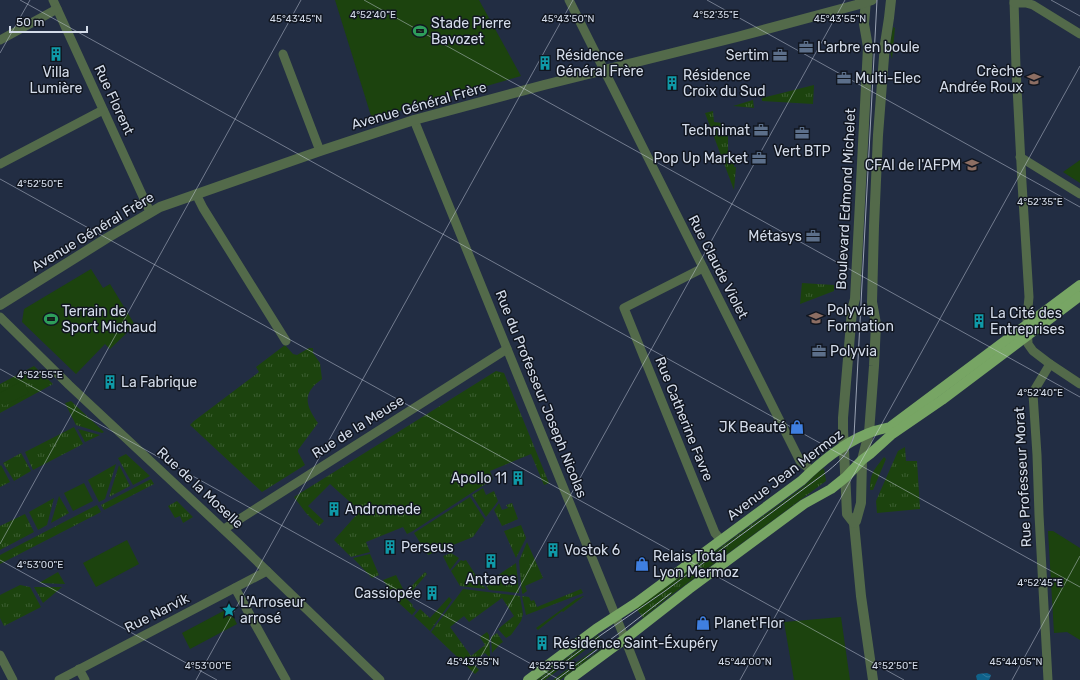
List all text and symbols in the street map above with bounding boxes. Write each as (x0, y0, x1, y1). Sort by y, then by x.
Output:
scale bar (10, 8, 87, 34)
text: 4°52'40"E (350, 9, 396, 21)
text: 4°52'35"E (693, 9, 739, 21)
text: 45°43'45"N (270, 13, 322, 25)
text: 45°43'50"N (542, 13, 595, 25)
text: 45°43'55"N (814, 13, 866, 25)
text: 50 m (16, 15, 44, 29)
place label: Stade Pierre Bavozet (431, 15, 511, 48)
sports icon: Stade Pierre Bavozet (412, 23, 428, 39)
office icon: L'arbre en boule (798, 39, 814, 55)
place label: L'arbre en boule (817, 39, 920, 56)
building icon: Villa Lumière (48, 46, 64, 62)
place label: Résidence Général Frère (556, 47, 644, 80)
place label: Sertim (726, 47, 769, 64)
office icon: Sertim (772, 47, 788, 63)
building icon: Résidence Général Frère (537, 55, 553, 71)
street label: Rue Florent (90, 62, 138, 138)
place label: Crèche Andrée Roux (939, 63, 1023, 96)
place label: Villa Lumière (30, 64, 83, 97)
place label: Résidence Croix du Sud (683, 67, 766, 100)
office icon: Multi-Elec (836, 70, 852, 86)
place label: Multi-Elec (855, 70, 921, 87)
school or university icon: Crèche Andrée Roux (1026, 71, 1042, 87)
building icon: Résidence Croix du Sud (664, 75, 680, 91)
street label: Avenue Général Frère (349, 78, 489, 133)
street label: Boulevard Edmond Michelet (833, 107, 859, 290)
place label: Technimat (682, 122, 751, 139)
office icon: Technimat (753, 122, 769, 138)
office icon: Vert BTP (794, 125, 810, 141)
place label: Vert BTP (774, 143, 830, 160)
place label: Pop Up Market (653, 150, 749, 167)
office icon: Pop Up Market (751, 150, 767, 166)
place label: CFAI de l'AFPM (865, 157, 961, 174)
school or university icon: CFAI de l'AFPM (964, 157, 980, 173)
text: 4°52'50"E (17, 178, 63, 190)
street label: Avenue Général Frère (29, 189, 157, 275)
text: 4°52'35"E (1017, 196, 1063, 208)
street label: Rue Claude Violet (685, 212, 752, 322)
place label: Métasys (748, 228, 802, 245)
office icon: Métasys (805, 228, 821, 244)
street label: Rue du Professeur Joseph Nicolas (491, 288, 591, 500)
place label: Polyvia Formation (827, 302, 894, 335)
place label: Terrain de Sport Michaud (62, 303, 157, 336)
place label: La Cité des Entreprises (990, 305, 1065, 338)
school or university icon: Polyvia Formation (808, 310, 824, 326)
sports icon: Terrain de Sport Michaud (43, 311, 59, 327)
building icon: La Cité des Entreprises (971, 313, 987, 329)
office icon: Polyvia (811, 343, 827, 359)
place label: Polyvia (830, 343, 877, 360)
street label: Rue Catherine Favre (651, 354, 717, 484)
text: 4°52'55"E (17, 369, 63, 381)
building icon: La Fabrique (102, 374, 118, 390)
place label: La Fabrique (121, 374, 197, 391)
text: 4°52'40"E (1017, 387, 1063, 399)
street label: Rue de la Meuse (309, 392, 407, 462)
street label: Rue Professeur Morat (1011, 406, 1035, 548)
place label: JK Beauté (719, 419, 786, 436)
shop icon: JK Beauté (789, 419, 805, 435)
street label: Avenue Jean Mermoz (724, 426, 846, 524)
street label: Rue de la Moselle (153, 444, 247, 532)
place label: Apollo 11 (451, 470, 507, 487)
building icon: Apollo 11 (510, 470, 526, 486)
building icon: Andromede (326, 501, 342, 517)
place label: Andromede (345, 501, 421, 518)
building icon: Perseus (382, 539, 398, 555)
place label: Perseus (401, 539, 454, 556)
building icon: Vostok 6 (545, 542, 561, 558)
place label: Vostok 6 (564, 542, 620, 559)
place label: Relais Total Lyon Mermoz (653, 548, 739, 581)
building icon: Antares (483, 553, 499, 569)
shop icon: Relais Total Lyon Mermoz (634, 556, 650, 572)
text: 4°53'00"E (17, 559, 63, 571)
place label: Antares (465, 571, 517, 588)
text: 4°52'45"E (1017, 577, 1063, 589)
place label: Cassiopée (354, 585, 421, 602)
building icon: Cassiopée (424, 585, 440, 601)
street label: Rue Narvik (122, 589, 193, 636)
place label: L'Arroseur arrosé (240, 594, 306, 627)
place icon: L'Arroseur arrosé (221, 602, 237, 618)
shop icon: Planet'Flor (695, 615, 711, 631)
place label: Planet'Flor (714, 615, 785, 632)
place label: Résidence Saint-Éxupéry (553, 634, 718, 652)
building icon: Résidence Saint-Éxupéry (534, 635, 550, 651)
text: 45°43'55"N (447, 656, 499, 668)
text: 45°44'00"N (718, 656, 772, 668)
text: 45°44'05"N (990, 656, 1043, 668)
text: 4°53'00"E (185, 660, 231, 672)
text: 4°52'55"E (529, 660, 575, 672)
text: 4°52'50"E (872, 660, 918, 672)

